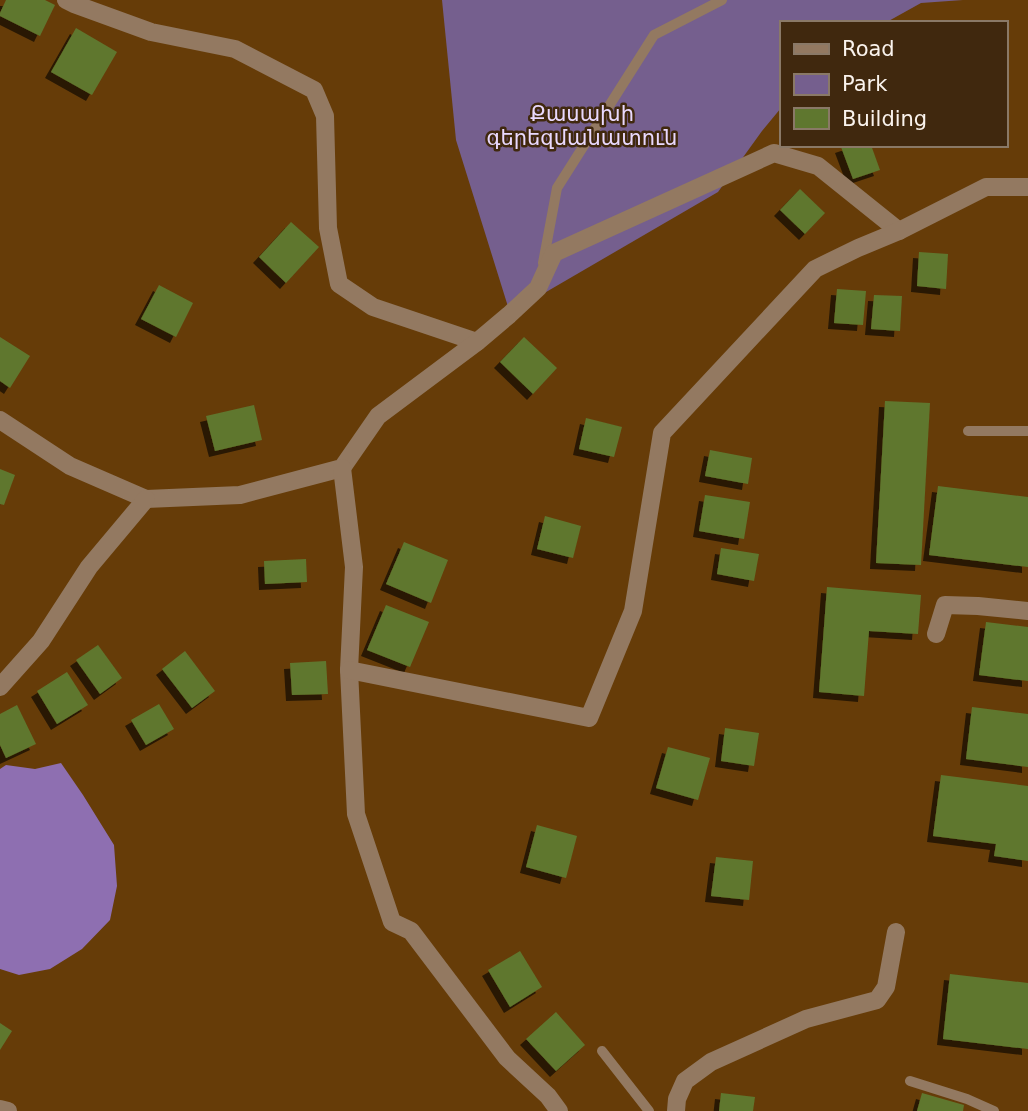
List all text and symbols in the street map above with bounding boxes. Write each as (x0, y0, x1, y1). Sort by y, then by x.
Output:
legend (780, 21, 1007, 147)
text: Road (842, 37, 895, 61)
text: Park (842, 72, 888, 96)
park label: Քասախի գերեզմանատուն (487, 102, 677, 150)
text: Building (842, 107, 927, 131)

